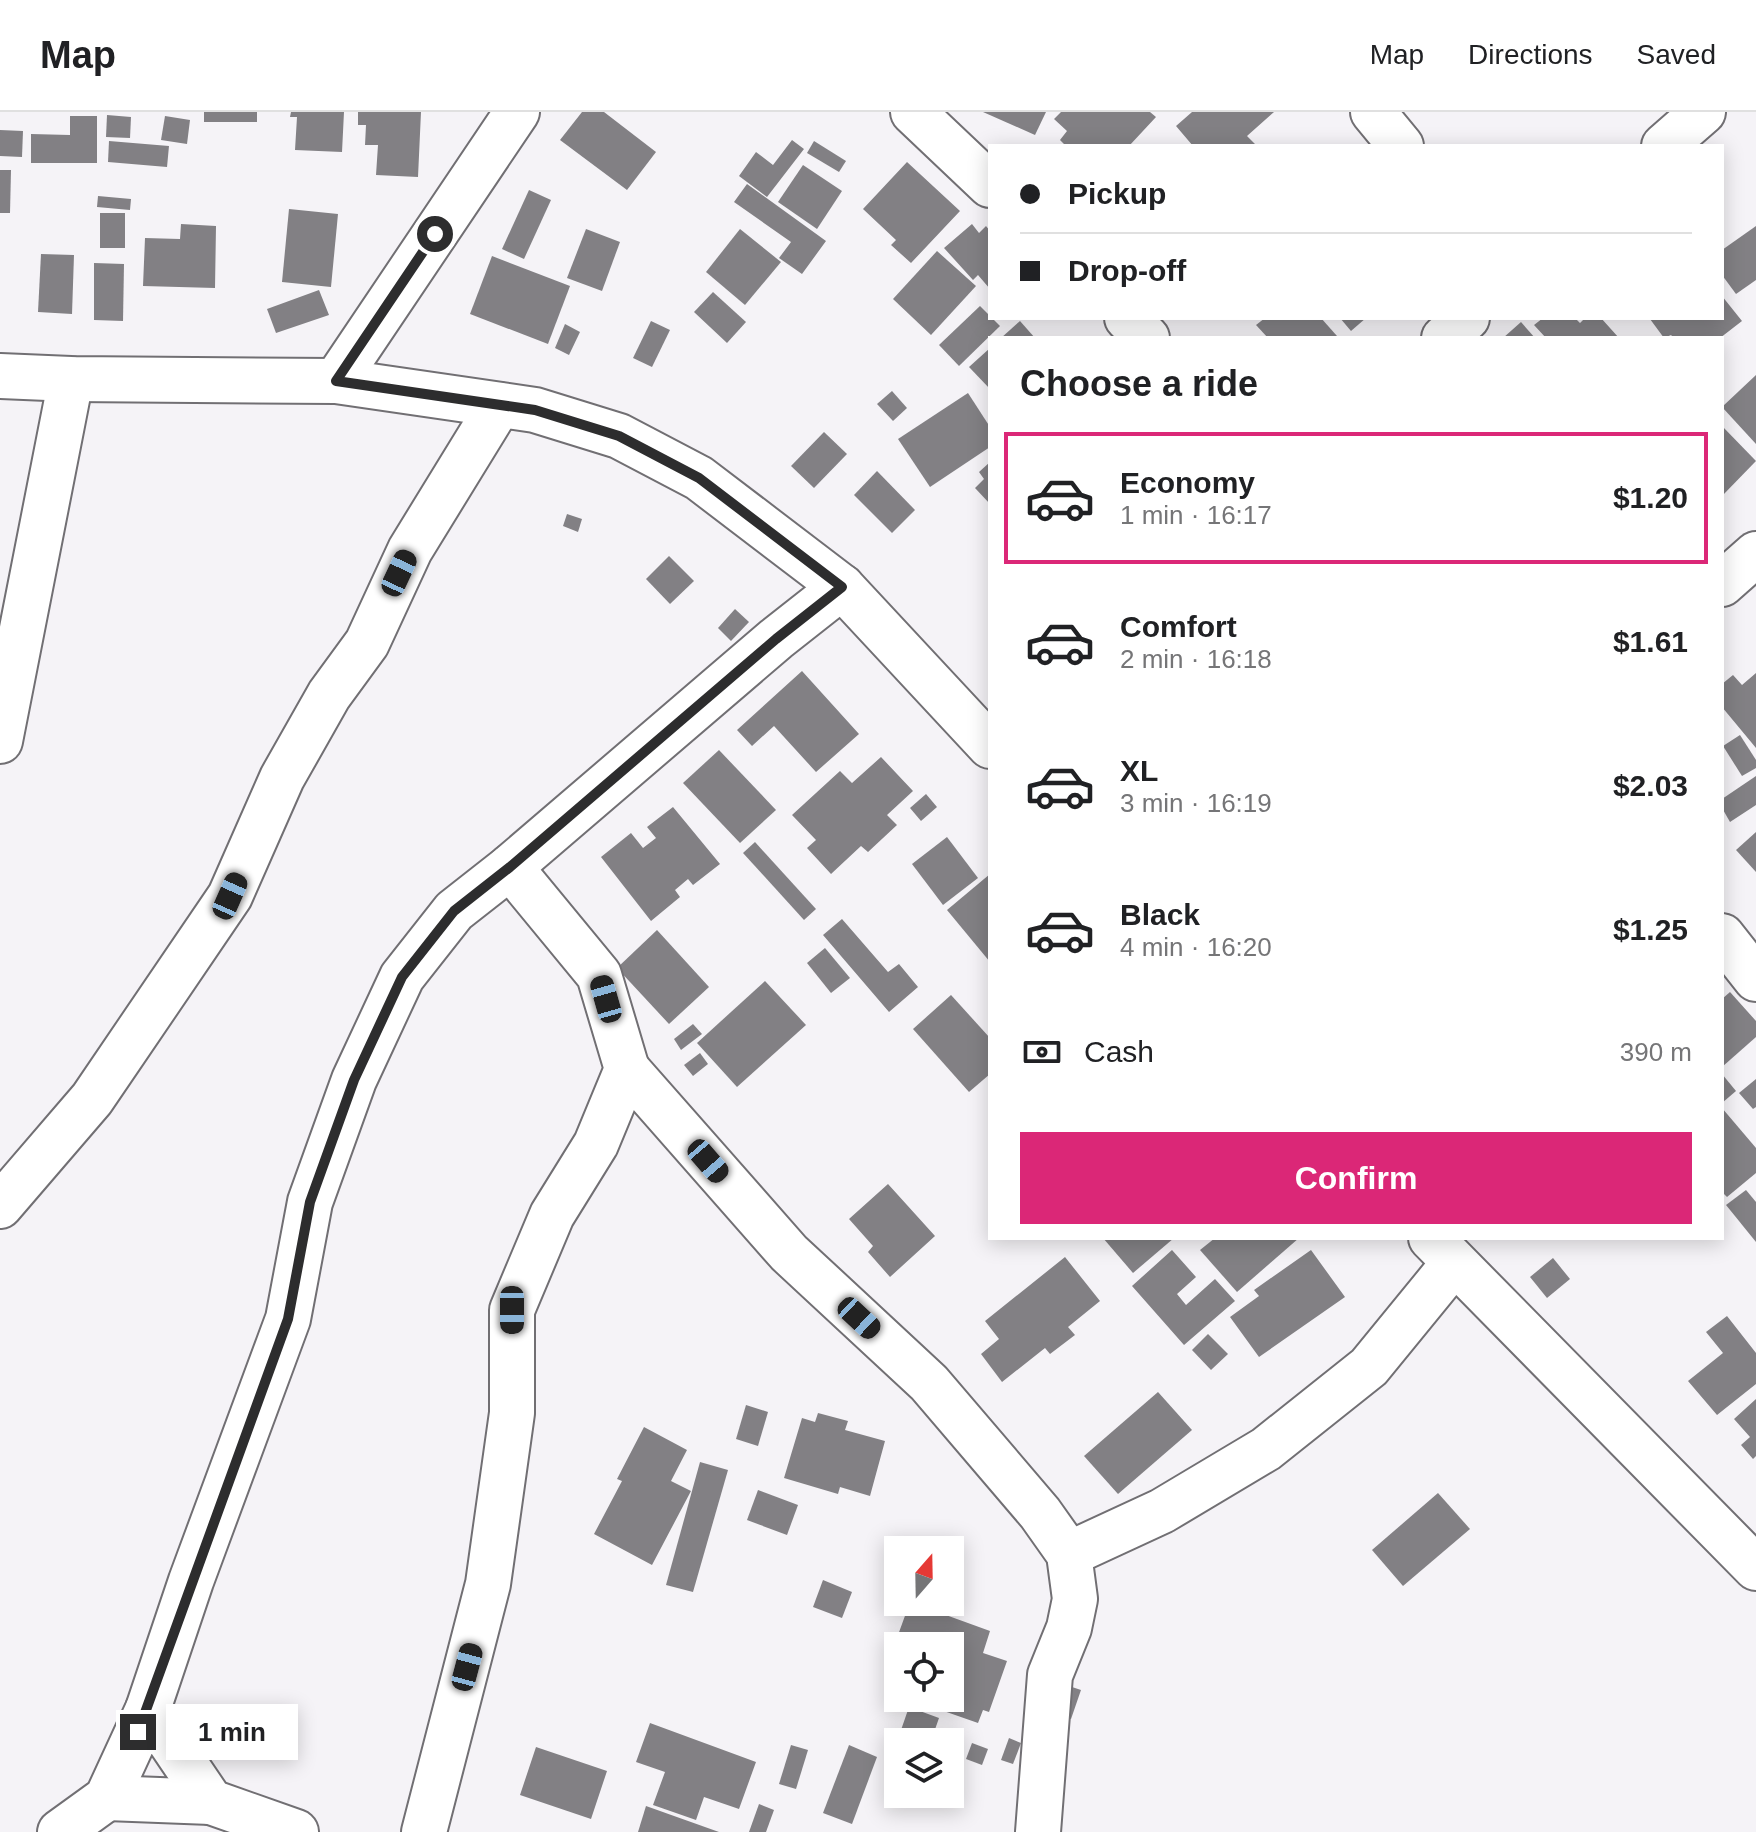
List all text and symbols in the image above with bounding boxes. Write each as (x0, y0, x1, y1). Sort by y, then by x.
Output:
text: Map (40, 34, 116, 76)
text: Map (1370, 39, 1424, 70)
text: Directions (1468, 39, 1593, 70)
text: Saved (1637, 39, 1716, 70)
text: Pickup (1068, 177, 1166, 210)
route start (417, 216, 453, 252)
text: Drop-off (1068, 254, 1186, 287)
text: Choose a ride (1020, 363, 1258, 404)
icon: car (1024, 462, 1096, 534)
text: Economy (1120, 466, 1255, 499)
text: $1.20 (1613, 481, 1688, 514)
text: 1 min · 16:17 (1120, 500, 1272, 530)
car (378, 546, 420, 600)
icon: car (1024, 606, 1096, 678)
text: Comfort (1120, 610, 1237, 643)
text: $1.61 (1613, 625, 1688, 658)
text: 2 min · 16:18 (1120, 644, 1272, 674)
icon: car (1024, 750, 1096, 822)
text: XL (1120, 754, 1158, 787)
text: $2.03 (1613, 769, 1688, 802)
text: 3 min · 16:19 (1120, 788, 1272, 818)
car (209, 869, 251, 923)
icon: car (1024, 894, 1096, 966)
text: Black (1120, 898, 1200, 931)
text: $1.25 (1613, 913, 1688, 946)
text: 4 min · 16:20 (1120, 932, 1272, 962)
car (588, 973, 624, 1025)
icon: cash (1020, 1030, 1064, 1074)
text: Cash (1084, 1035, 1154, 1068)
text: 390 m (1620, 1037, 1692, 1067)
button: Confirm (1020, 1132, 1692, 1224)
car (683, 1135, 733, 1187)
car (500, 1286, 524, 1334)
car (833, 1293, 885, 1343)
north arrow (884, 1536, 964, 1616)
map controls (884, 1536, 964, 1808)
button: locate (884, 1632, 964, 1712)
car (449, 1641, 485, 1693)
callout: 1 min (166, 1704, 298, 1760)
route end (120, 1714, 156, 1750)
text: 1 min (198, 1717, 266, 1747)
button: layers (884, 1728, 964, 1808)

